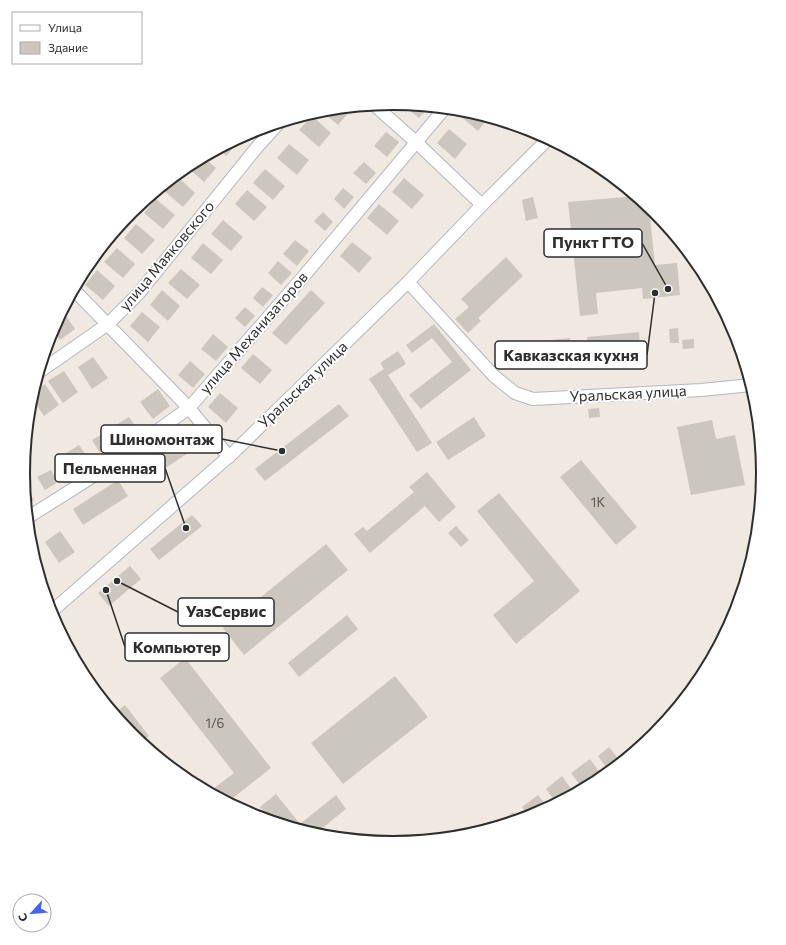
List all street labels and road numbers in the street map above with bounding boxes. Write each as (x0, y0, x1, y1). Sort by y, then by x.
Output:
street label: улица Маяковского (115, 197, 217, 314)
street label: улица Механизаторов (195, 268, 311, 397)
street label: Уральская улица (254, 337, 351, 431)
street label: Уральская улица (569, 381, 687, 405)

